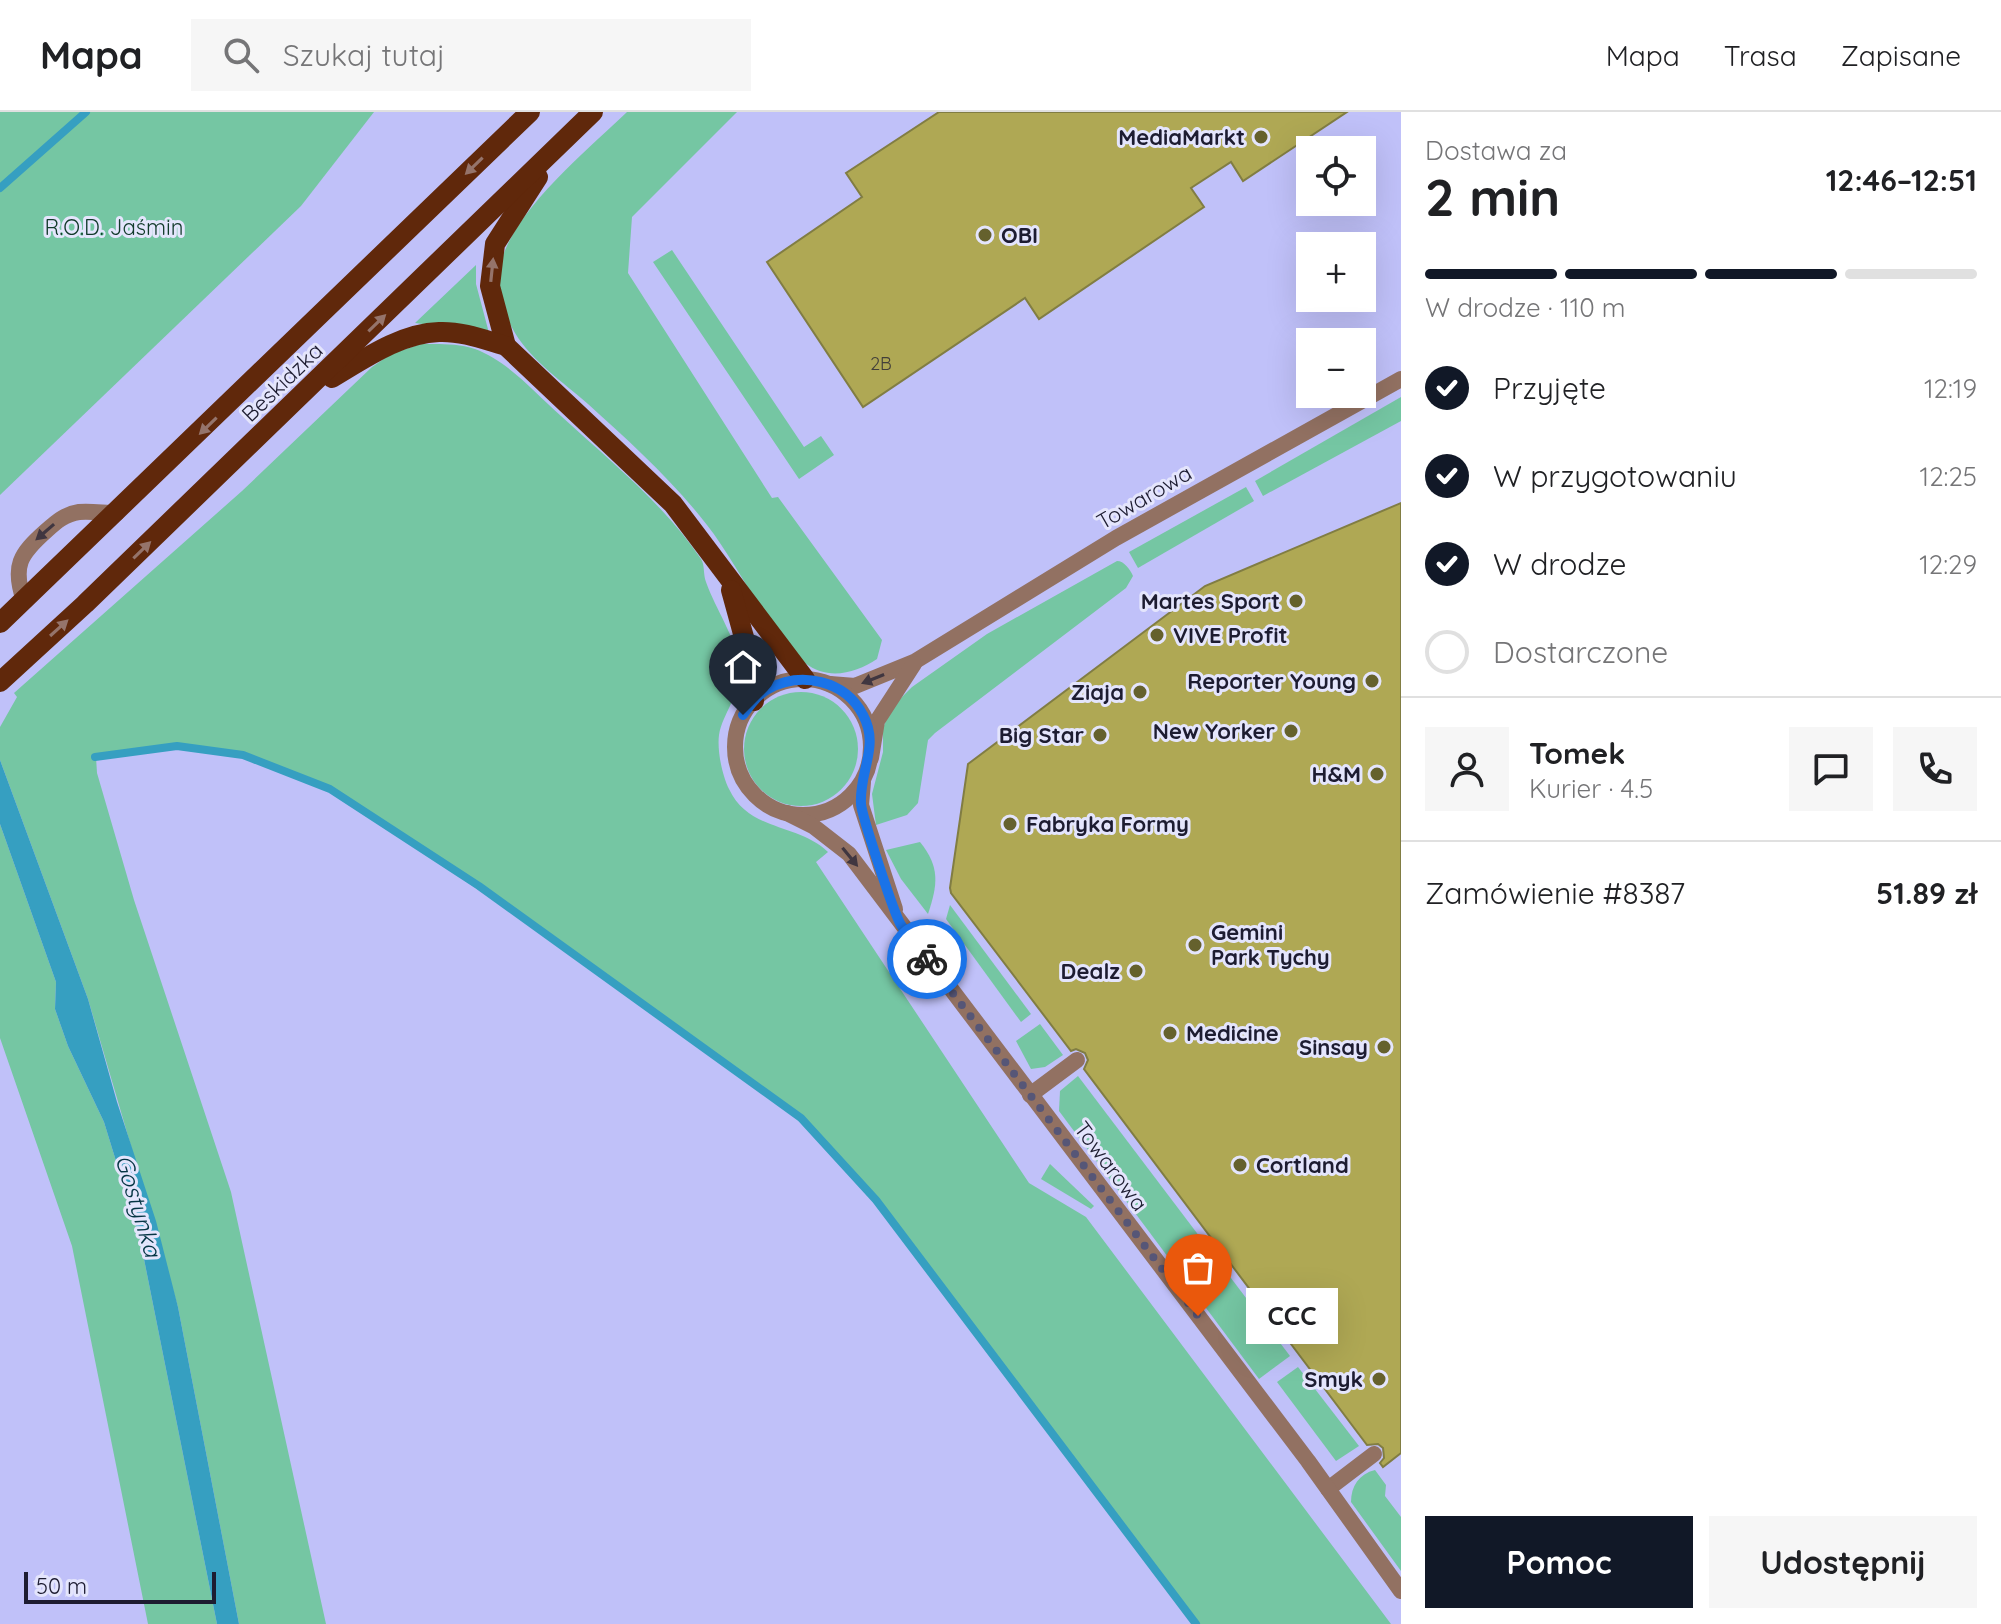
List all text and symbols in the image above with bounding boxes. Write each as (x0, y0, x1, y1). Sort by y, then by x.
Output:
search box (191, 19, 751, 91)
text: Mapa (40, 31, 143, 79)
icon: search (219, 33, 263, 77)
text: Szukaj tutaj (283, 36, 445, 74)
text: Mapa (1606, 38, 1680, 73)
text: Trasa (1724, 38, 1797, 73)
text: Zapisane (1841, 38, 1961, 73)
place label: MediaMarkt (1118, 123, 1245, 151)
marker: MediaMarkt (1252, 128, 1270, 146)
text: Dostawa za (1425, 134, 1567, 167)
map controls (1296, 136, 1376, 408)
button: locate (1296, 136, 1376, 216)
one-way arrow (465, 157, 484, 175)
text: 12:46–12:51 (1826, 161, 1977, 199)
text: 2 min (1425, 164, 1560, 229)
park label: R.O.D. Jaśmin (44, 213, 184, 241)
place label: OBI (1001, 221, 1038, 249)
marker: OBI (976, 226, 994, 244)
button: + (1296, 232, 1376, 312)
one-way arrow (486, 257, 499, 282)
text: W drodze · 110 m (1425, 291, 1626, 324)
one-way arrow (367, 314, 386, 333)
button: − (1296, 328, 1376, 408)
street label: Beskidzka (235, 336, 329, 428)
house number: 2B (870, 352, 892, 375)
icon: check (1425, 366, 1469, 410)
text: Przyjęte (1493, 369, 1606, 407)
text: 12:19 (1924, 372, 1977, 405)
one-way arrow (198, 416, 217, 434)
icon: check (1425, 454, 1469, 498)
text: W przygotowaniu (1493, 457, 1737, 495)
street label: Towarowa (1091, 459, 1197, 535)
text: 12:25 (1920, 460, 1977, 493)
one-way arrow (35, 523, 55, 540)
one-way arrow (132, 542, 151, 560)
icon: check (1425, 542, 1469, 586)
text: W drodze (1493, 545, 1627, 583)
text: 12:29 (1919, 548, 1977, 581)
place label: Martes Sport (1141, 587, 1280, 615)
marker: Martes Sport (1287, 592, 1305, 610)
one-way arrow (49, 620, 69, 637)
place label: VIVE Profit (1173, 621, 1288, 649)
marker: VIVE Profit (1148, 626, 1166, 644)
pin (709, 633, 777, 715)
text: Dostarczone (1493, 633, 1668, 671)
icon: home (721, 645, 765, 689)
place label: Reporter Young (1187, 667, 1356, 695)
marker: Reporter Young (1363, 672, 1381, 690)
one-way arrow (861, 673, 885, 686)
place label: Ziaja (1071, 678, 1124, 706)
marker: Ziaja (1131, 683, 1149, 701)
place label: New Yorker (1153, 717, 1275, 745)
place label: Big Star (999, 721, 1084, 749)
marker: New Yorker (1282, 722, 1300, 740)
marker: Big Star (1091, 726, 1109, 744)
button: person (1425, 727, 1509, 811)
button: chat (1789, 727, 1873, 811)
button: phone (1893, 727, 1977, 811)
text: Tomek (1529, 734, 1625, 772)
place label: H&M (1312, 760, 1361, 788)
marker: H&M (1368, 765, 1386, 783)
text: Kurier · 4.5 (1529, 772, 1653, 805)
place label: Fabryka Formy (1026, 810, 1189, 838)
marker: Fabryka Formy (1001, 815, 1019, 833)
one-way arrow (841, 847, 858, 867)
text: Zamówienie #8387 (1425, 874, 1685, 912)
text: 51.89 zł (1876, 874, 1977, 912)
place label: Gemini Park Tychy (1211, 918, 1330, 971)
courier (887, 919, 967, 999)
marker: Gemini Park Tychy (1186, 936, 1204, 954)
icon: bike (905, 937, 949, 981)
place label: Dealz (1061, 957, 1120, 985)
marker: Dealz (1127, 962, 1145, 980)
place label: Medicine (1186, 1019, 1279, 1047)
marker: Medicine (1161, 1024, 1179, 1042)
place label: Sinsay (1299, 1033, 1368, 1061)
marker: Sinsay (1375, 1038, 1393, 1056)
street label: Towarowa (1068, 1116, 1154, 1216)
water label: Gostynka (109, 1151, 169, 1262)
place label: Cortland (1256, 1151, 1349, 1179)
marker: Cortland (1231, 1156, 1249, 1174)
pin (1164, 1234, 1232, 1316)
icon: bag (1176, 1246, 1220, 1290)
callout: CCC (1246, 1288, 1338, 1344)
text: CCC (1268, 1299, 1316, 1332)
place label: Smyk (1304, 1365, 1363, 1393)
marker: Smyk (1370, 1370, 1388, 1388)
button: Pomoc (1425, 1516, 1693, 1608)
button: Udostępnij (1709, 1516, 1977, 1608)
scale bar (24, 1568, 216, 1604)
text: 50 m (36, 1572, 87, 1600)

